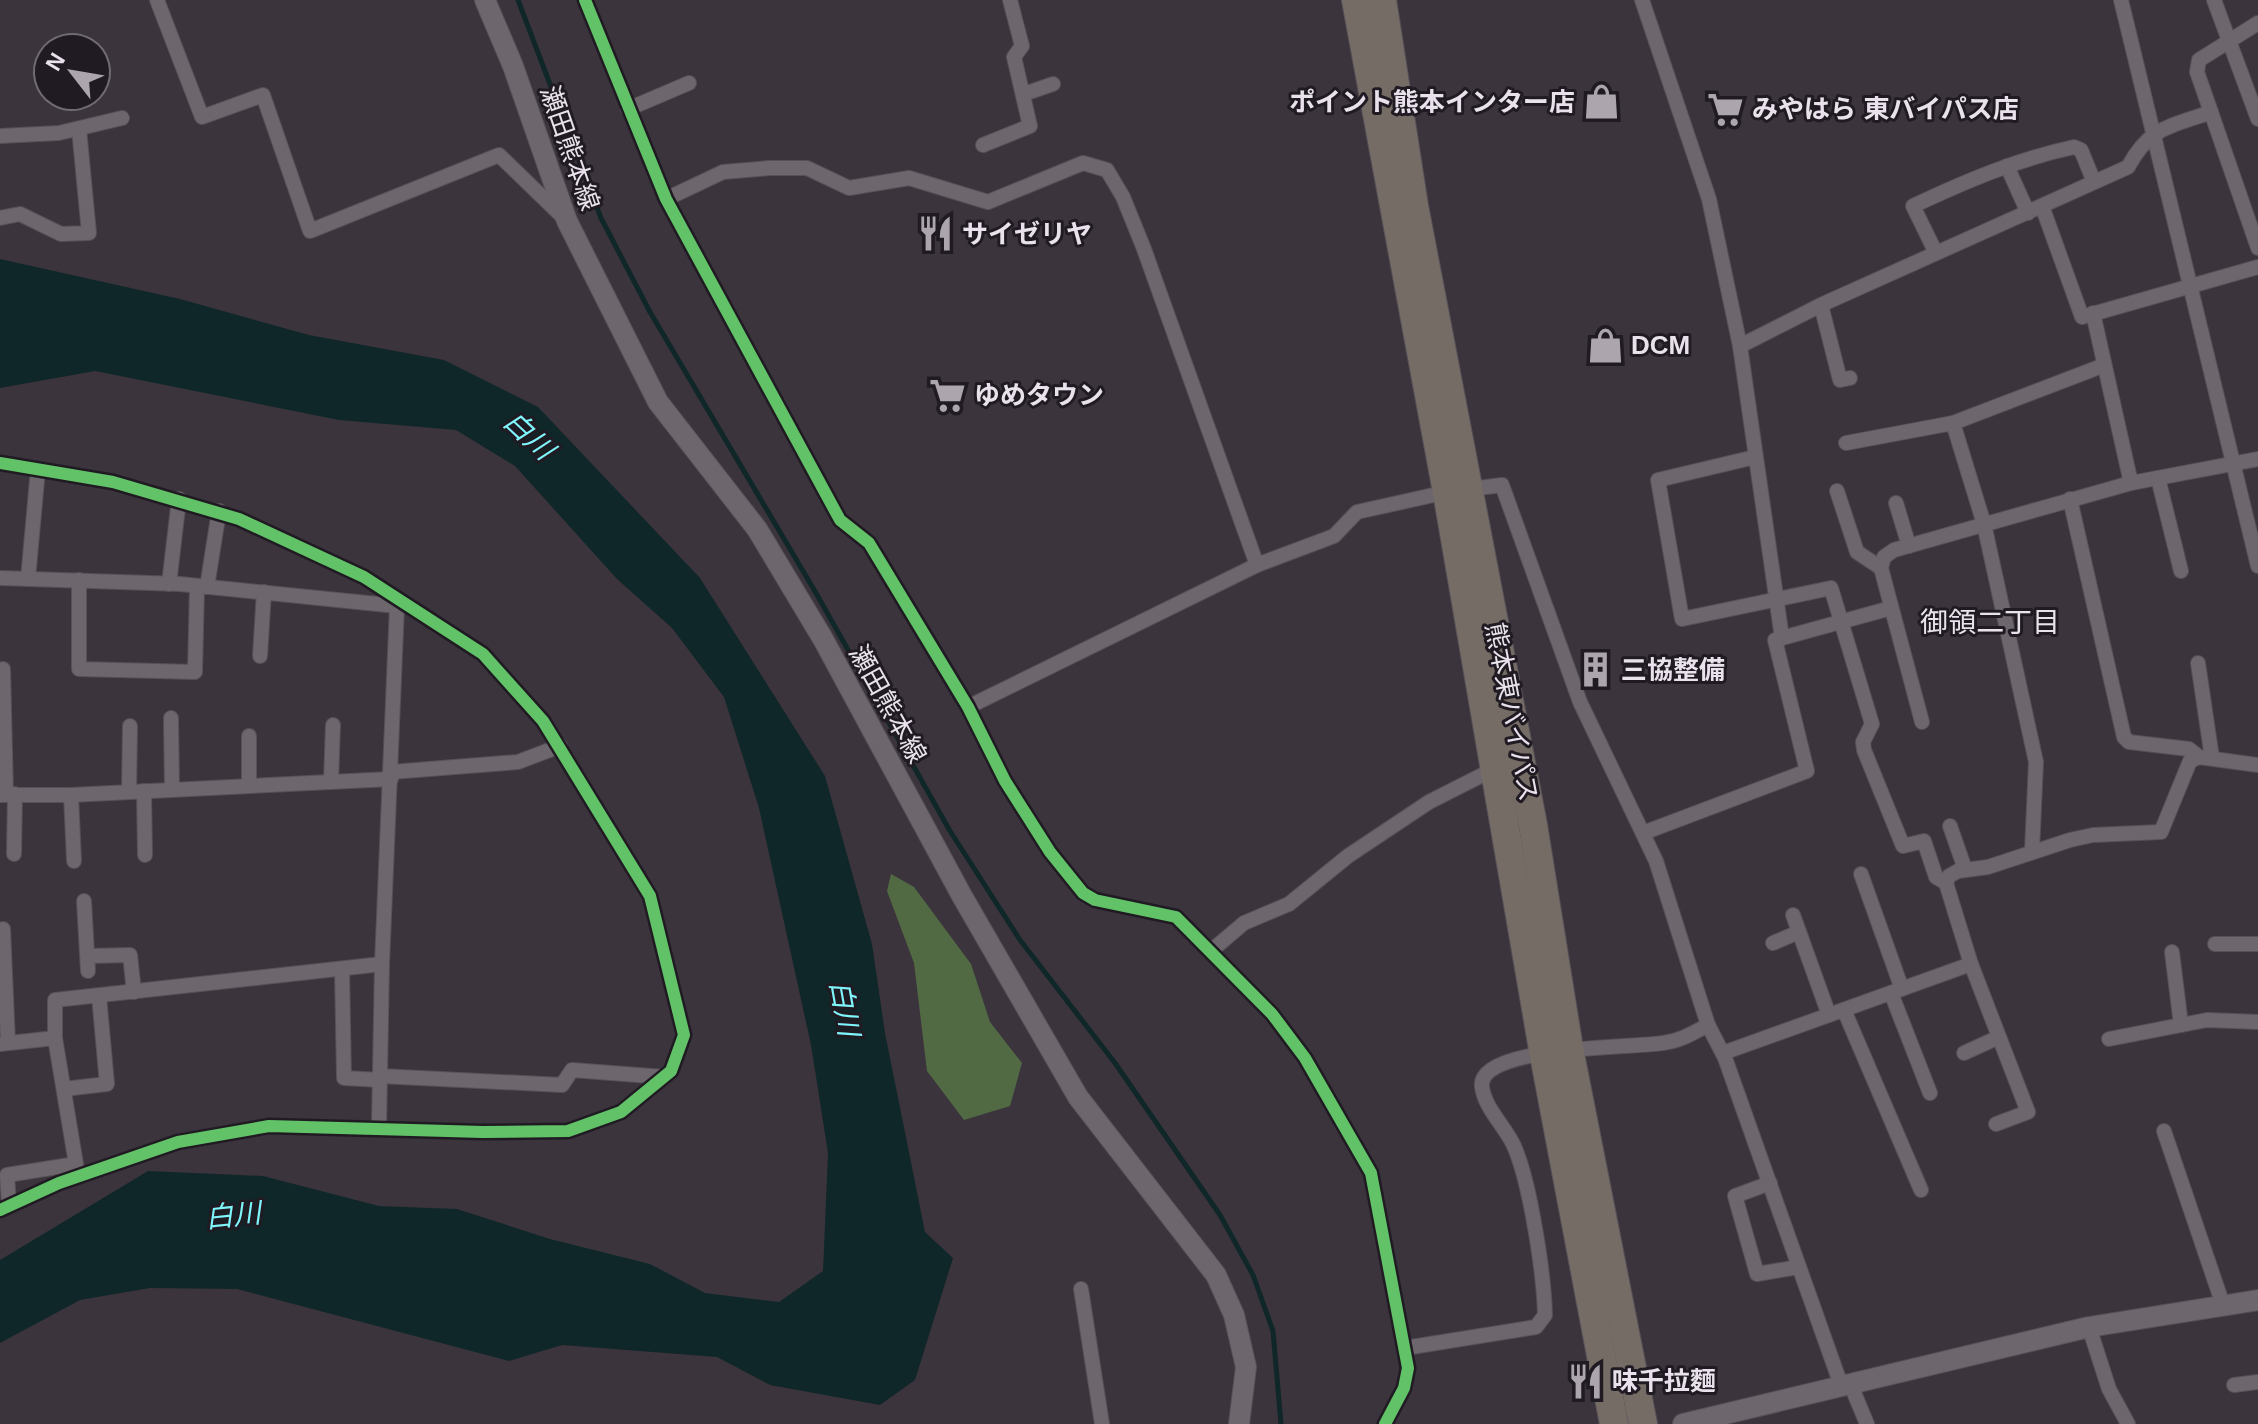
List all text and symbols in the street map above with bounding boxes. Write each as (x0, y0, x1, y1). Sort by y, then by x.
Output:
north arrow (32, 32, 112, 112)
text: N (40, 49, 70, 75)
street label: 瀬田熊本線 (535, 82, 605, 214)
shop icon: ポイント熊本インター店 (1582, 83, 1620, 121)
place label: ポイント熊本インター店 (1289, 87, 1575, 117)
supermarket icon: みやはら 東バイパス店 (1707, 90, 1745, 128)
place label: みやはら 東バイパス店 (1752, 94, 2019, 124)
restaurant icon: サイゼリヤ (917, 215, 955, 253)
place label: サイゼリヤ (962, 219, 1092, 249)
shop icon: DCM (1586, 326, 1624, 364)
place label: DCM (1631, 330, 1690, 360)
supermarket icon: ゆめタウン (929, 376, 967, 414)
place label: ゆめタウン (974, 380, 1104, 410)
water label: 白川 (498, 405, 562, 468)
district label: 御領二丁目 (1920, 607, 2060, 638)
street label: 熊本東バイパス (1480, 620, 1544, 804)
street label: 瀬田熊本線 (843, 640, 933, 768)
building icon: 三協整備 (1576, 651, 1614, 689)
place label: 三協整備 (1621, 655, 1725, 685)
water label: 白川 (824, 978, 865, 1041)
water label: 白川 (204, 1197, 265, 1234)
restaurant icon: 味千拉麵 (1567, 1362, 1605, 1400)
place label: 味千拉麵 (1612, 1366, 1716, 1396)

